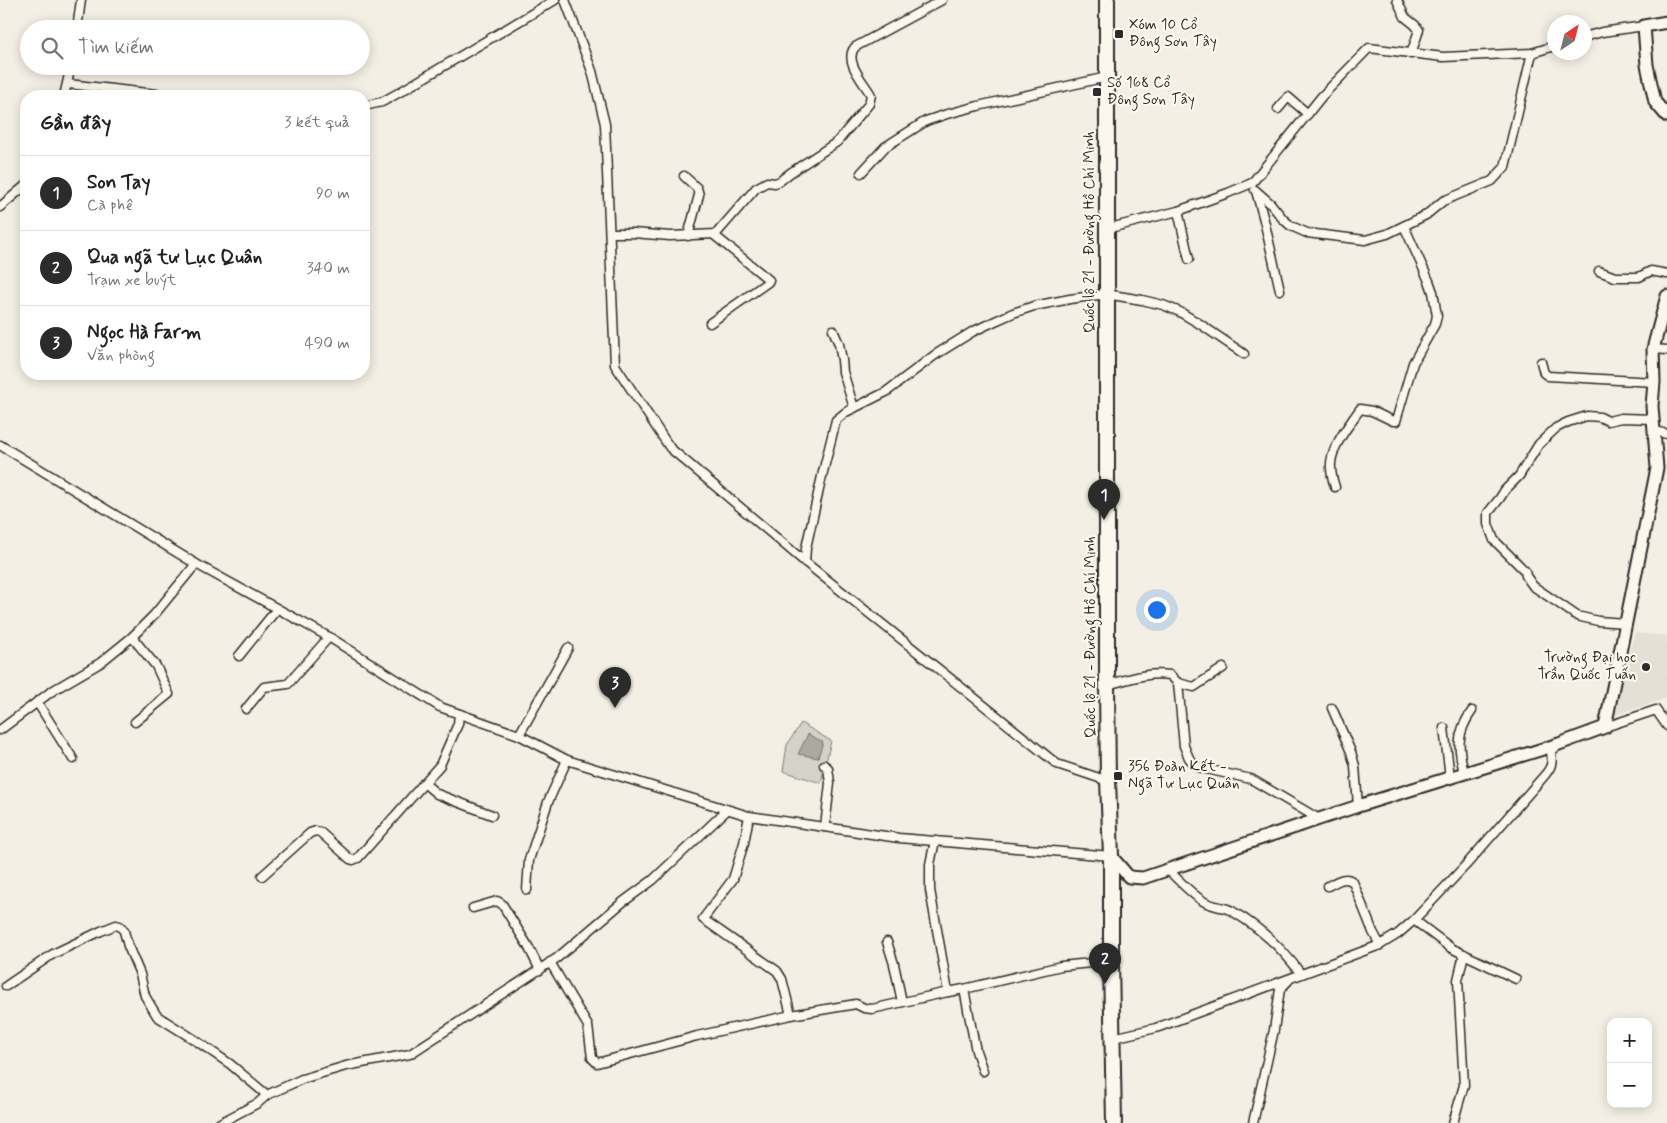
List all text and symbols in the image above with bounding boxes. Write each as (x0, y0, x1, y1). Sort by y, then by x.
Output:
place label: Xóm 10 Cổ Đông Sơn Tây (1129, 15, 1217, 53)
north arrow (1547, 15, 1592, 60)
search box (20, 20, 370, 75)
marker: Xóm 10 Cổ Đông Sơn Tây (1113, 28, 1125, 40)
icon: search (38, 34, 66, 62)
text: Tìm kiếm (78, 35, 154, 60)
place label: Số 168 Cổ Đông Sơn Tây (1107, 73, 1195, 111)
marker: Số 168 Cổ Đông Sơn Tây (1091, 86, 1103, 98)
text: Gần đây (40, 109, 111, 137)
text: 3 kết quả (284, 112, 350, 133)
street label: Quốc lộ 21 - Đường Hồ Chí Minh (1080, 131, 1101, 333)
text: Son Tay (87, 170, 150, 195)
text: 1 (52, 183, 60, 204)
text: 90 m (316, 183, 350, 204)
text: Cà phê (87, 195, 133, 216)
text: Qua ngã tư Lục Quân (87, 245, 262, 270)
text: 2 (52, 258, 60, 279)
text: 340 m (306, 258, 350, 279)
text: Trạm xe buýt (87, 270, 176, 291)
text: Ngọc Hà Farm (87, 320, 201, 345)
text: 3 (52, 333, 60, 354)
text: 490 m (304, 333, 350, 354)
text: Văn phòng (87, 345, 155, 366)
pin: 1 (1088, 479, 1120, 520)
street label: Quốc lộ 21 - Đường Hồ Chí Minh (1081, 536, 1102, 738)
your location (1144, 597, 1170, 623)
place label: Trường Đại học Trần Quốc Tuấn (1538, 648, 1636, 685)
marker: Trường Đại học Trần Quốc Tuấn (1640, 661, 1652, 673)
pin: 3 (599, 667, 631, 708)
place label: 356 Đoàn Kết - Ngã Tư Lục Quân (1128, 757, 1239, 795)
marker: 356 Đoàn Kết - Ngã Tư Lục Quân (1112, 770, 1124, 782)
pin: 2 (1089, 943, 1121, 984)
map controls (1607, 1018, 1652, 1108)
button: + (1607, 1018, 1652, 1063)
button: − (1607, 1063, 1652, 1108)

